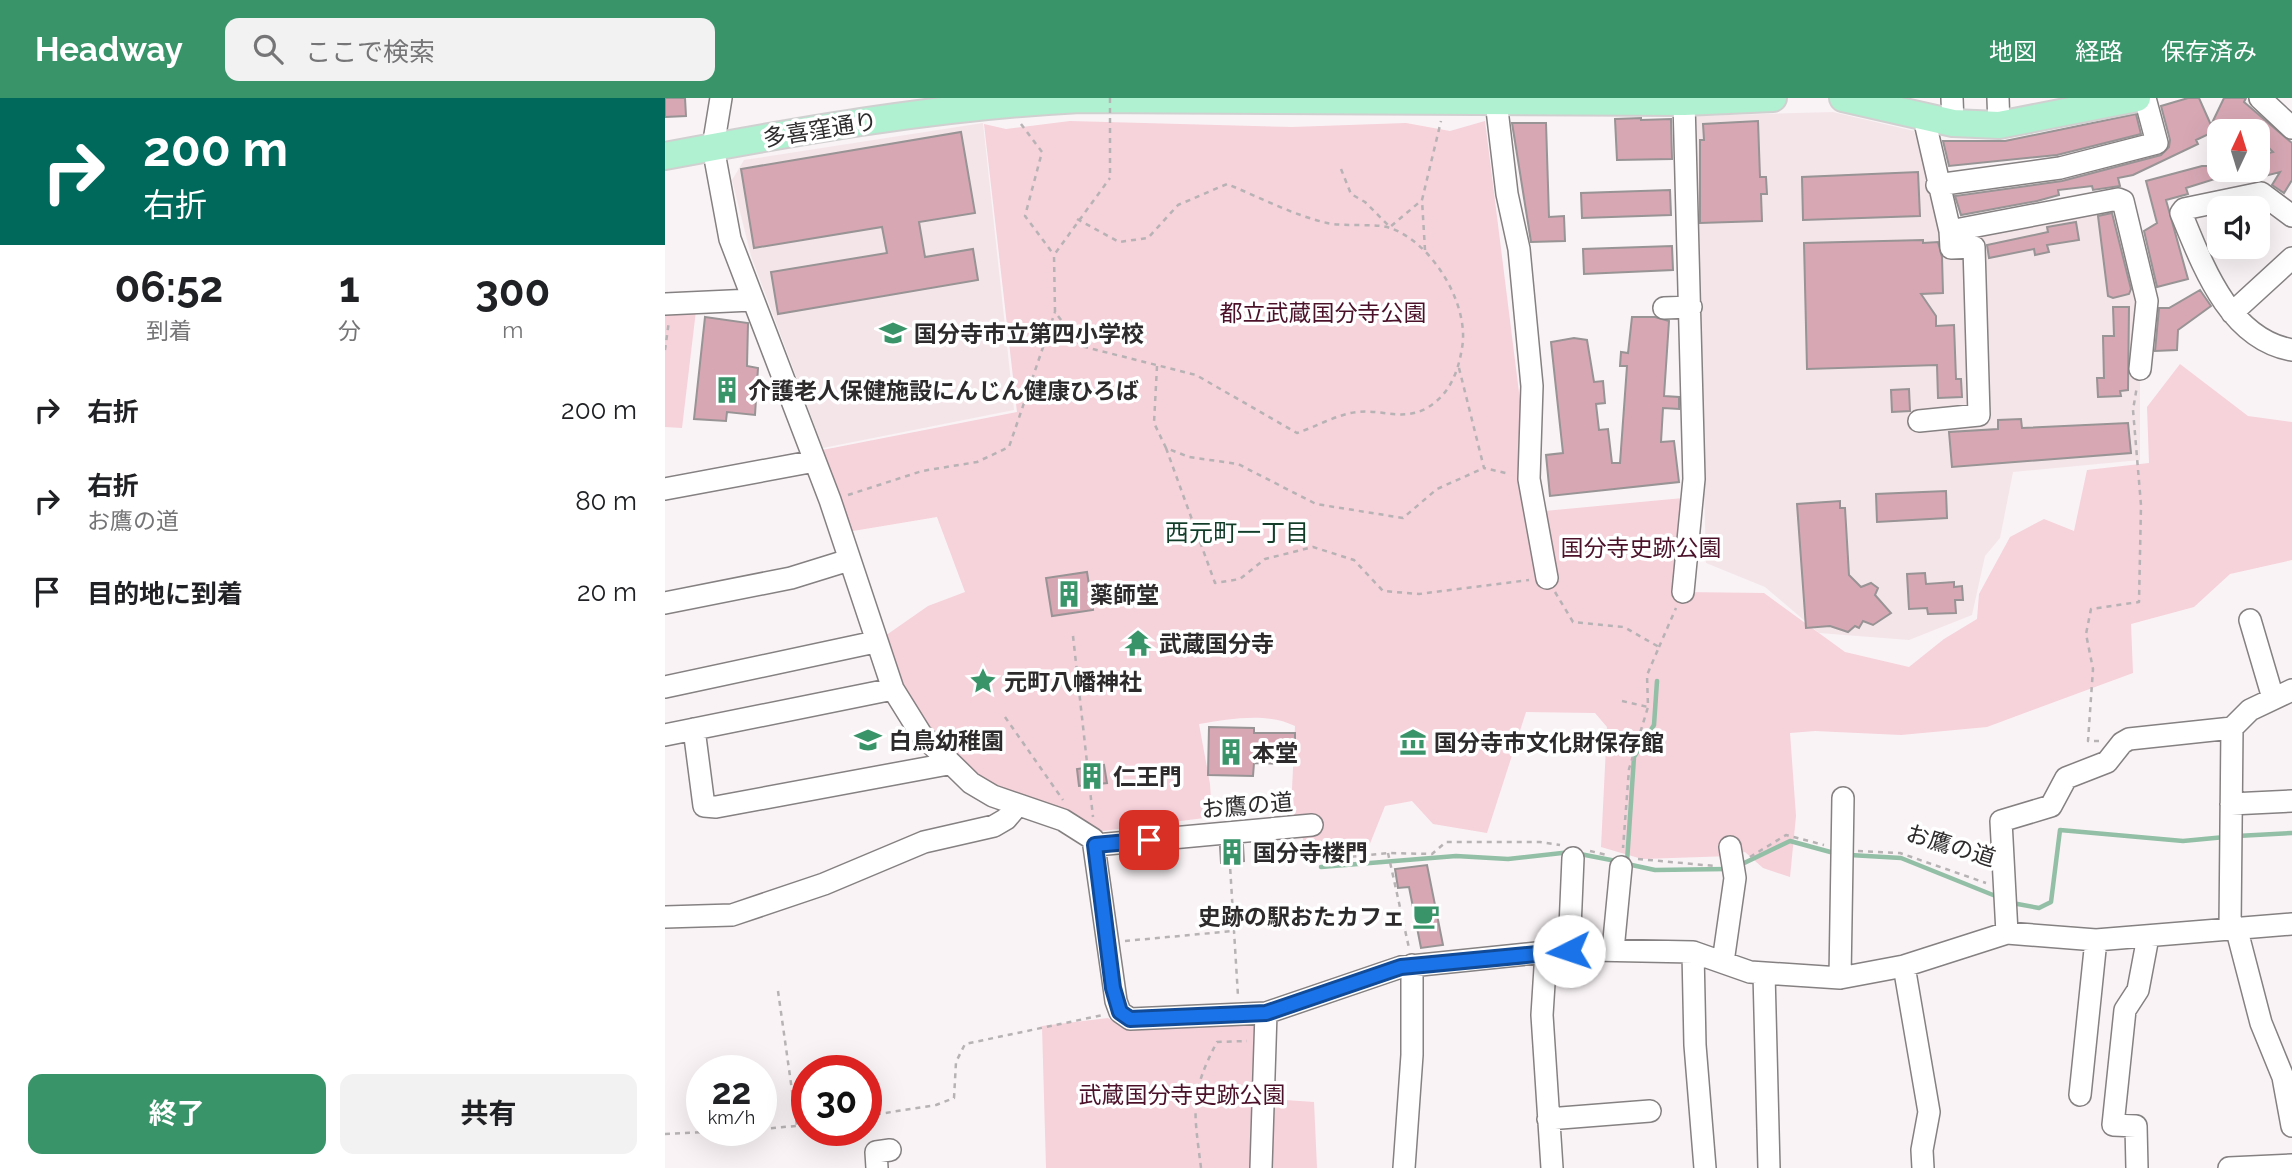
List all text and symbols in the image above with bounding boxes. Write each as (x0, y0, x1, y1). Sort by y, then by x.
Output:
search box (225, 18, 715, 81)
text: Headway (35, 30, 183, 69)
icon: search (249, 30, 287, 68)
text: ここで検索 (305, 37, 435, 67)
text: 地図 (1989, 37, 2037, 66)
text: 経路 (2075, 37, 2123, 66)
text: 保存済み (2161, 37, 2257, 66)
street label: 多喜窪通り (761, 107, 879, 151)
north arrow (2207, 119, 2270, 182)
map controls (2207, 119, 2270, 259)
text: 200 m (143, 120, 288, 177)
icon: right (28, 126, 119, 217)
text: 右折 (143, 186, 207, 223)
button: sound (2207, 196, 2270, 259)
text: 06:52 (115, 263, 223, 312)
text: 1 (339, 263, 360, 312)
text: 300 (475, 267, 550, 316)
park label: 都立武蔵国分寺公園 (1220, 299, 1427, 326)
text: m (502, 316, 523, 343)
text: 到着 (146, 317, 192, 344)
text: 分 (338, 317, 361, 344)
school or university icon: 国分寺市立第四小学校 (878, 318, 908, 348)
place label: 国分寺市立第四小学校 (914, 320, 1144, 347)
building icon: 介護老人保健施設にんじん健康ひろば (712, 375, 742, 405)
place label: 介護老人保健施設にんじん健康ひろば (748, 377, 1139, 404)
icon: right (28, 391, 66, 429)
text: 200 m (561, 395, 637, 425)
text: 右折 (87, 397, 139, 427)
text: 右折 (87, 471, 139, 501)
icon: right (28, 482, 66, 520)
text: 80 m (575, 486, 637, 516)
text: お鷹の道 (87, 507, 179, 534)
district label: 西元町一丁目 (1165, 518, 1309, 547)
park label: 国分寺史跡公園 (1561, 534, 1722, 561)
icon: arrive (28, 573, 66, 611)
text: 20 m (577, 577, 637, 607)
text: 目的地に到着 (87, 579, 243, 609)
building icon: 薬師堂 (1054, 579, 1084, 609)
place label: 薬師堂 (1090, 581, 1159, 608)
temple icon: 武蔵国分寺 (1123, 628, 1153, 658)
place label: 武蔵国分寺 (1159, 630, 1274, 657)
place icon: 元町八幡神社 (968, 666, 998, 696)
place label: 元町八幡神社 (1004, 668, 1142, 695)
school or university icon: 白鳥幼稚園 (853, 725, 883, 755)
place label: 白鳥幼稚園 (889, 727, 1004, 754)
museum icon: 国分寺市文化財保存館 (1398, 727, 1428, 757)
place label: 国分寺市文化財保存館 (1434, 729, 1664, 756)
building icon: 本堂 (1216, 737, 1246, 767)
place label: 本堂 (1252, 739, 1298, 766)
building icon: 仁王門 (1077, 761, 1107, 791)
place label: 仁王門 (1113, 763, 1182, 790)
street label: お鷹の道 (1200, 788, 1294, 822)
pin (1119, 810, 1179, 870)
street label: お鷹の道 (1903, 819, 1999, 871)
icon: arrive (1130, 821, 1168, 859)
building icon: 国分寺楼門 (1217, 837, 1247, 867)
place label: 国分寺楼門 (1253, 839, 1368, 866)
cafe icon: 史跡の駅おたカフェ (1411, 901, 1441, 931)
place label: 史跡の駅おたカフェ (1198, 903, 1405, 930)
position arrow (1532, 914, 1606, 988)
speed limit sign: 30 (791, 1055, 882, 1146)
text: 22 (712, 1071, 751, 1112)
button: 終了 (28, 1074, 326, 1154)
button: 共有 (340, 1074, 637, 1154)
park label: 武蔵国分寺史跡公園 (1079, 1081, 1286, 1108)
text: km/h (708, 1107, 755, 1128)

